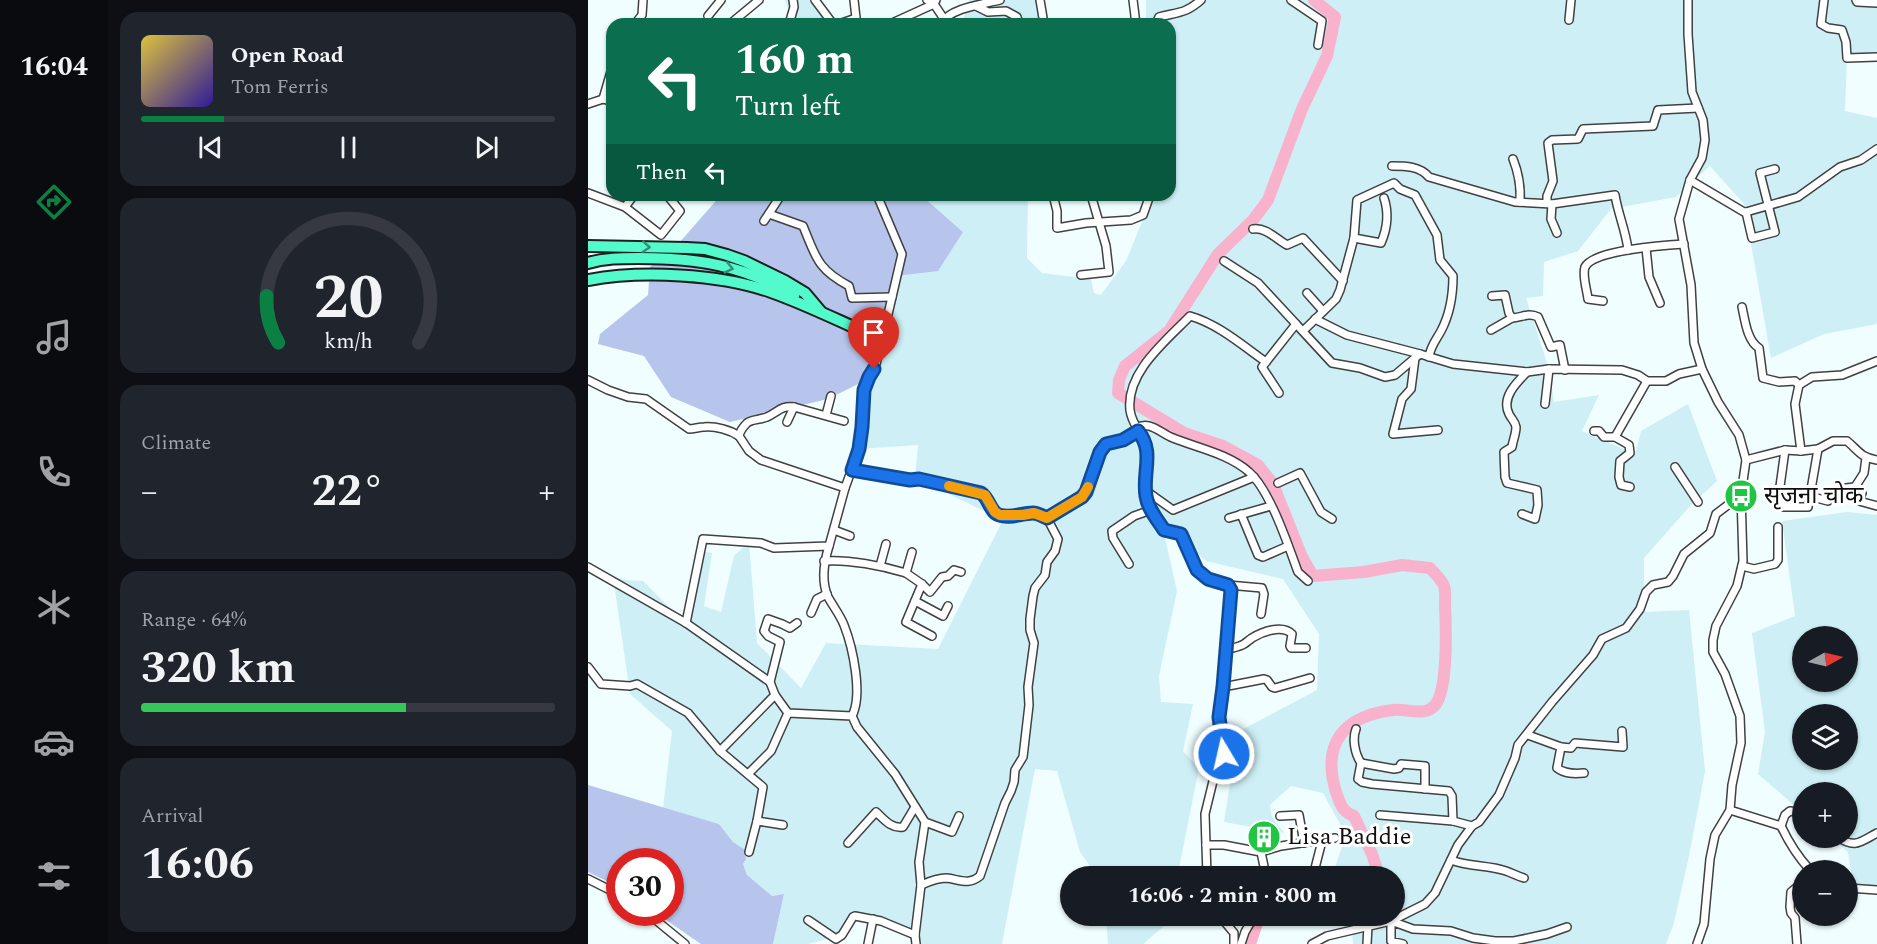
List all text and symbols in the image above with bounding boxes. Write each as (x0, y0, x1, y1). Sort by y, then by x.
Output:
text: 160 m (735, 29, 854, 92)
text: Open Road (231, 39, 344, 72)
icon: left (636, 42, 714, 120)
text: 16:04 (20, 46, 88, 88)
text: Tom Ferris (231, 72, 329, 102)
text: Turn left (735, 86, 841, 128)
icon: previous (194, 131, 227, 164)
icon: pause (332, 131, 365, 164)
icon: next (470, 131, 503, 164)
text: Then (636, 156, 687, 189)
icon: left (699, 156, 732, 189)
icon: directions (33, 181, 75, 223)
one-way arrow (642, 240, 651, 253)
text: 20 (313, 251, 383, 346)
one-way arrow (724, 260, 734, 273)
pin (848, 307, 899, 369)
icon: music (33, 316, 75, 358)
icon: arrive (857, 316, 890, 349)
text: km/h (324, 325, 372, 358)
text: Climate (141, 428, 211, 458)
icon: phone (33, 451, 75, 493)
text: 22° (312, 457, 385, 526)
text: − (141, 467, 158, 517)
text: + (539, 467, 555, 517)
bus stop icon: सृजना चोक (1723, 478, 1759, 514)
place label: सृजना चोक (1764, 478, 1864, 514)
icon: climate (33, 586, 75, 628)
text: Range · 64% (141, 605, 246, 635)
north arrow (1792, 626, 1858, 692)
map controls (1792, 626, 1858, 926)
text: 320 km (141, 634, 296, 703)
button: layers (1792, 704, 1858, 770)
icon: car (33, 721, 75, 763)
position arrow (1192, 722, 1256, 786)
button: + (1792, 782, 1858, 848)
text: Arrival (141, 801, 203, 831)
building icon: Lisa Baddie (1246, 819, 1282, 855)
place label: Lisa Baddie (1287, 819, 1411, 855)
text: 16:06 (141, 830, 254, 899)
speed limit sign: 30 (606, 848, 684, 926)
icon: filters (33, 855, 75, 897)
button: − (1792, 860, 1858, 926)
text: 16:06 · 2 min · 800 m (1128, 879, 1337, 912)

